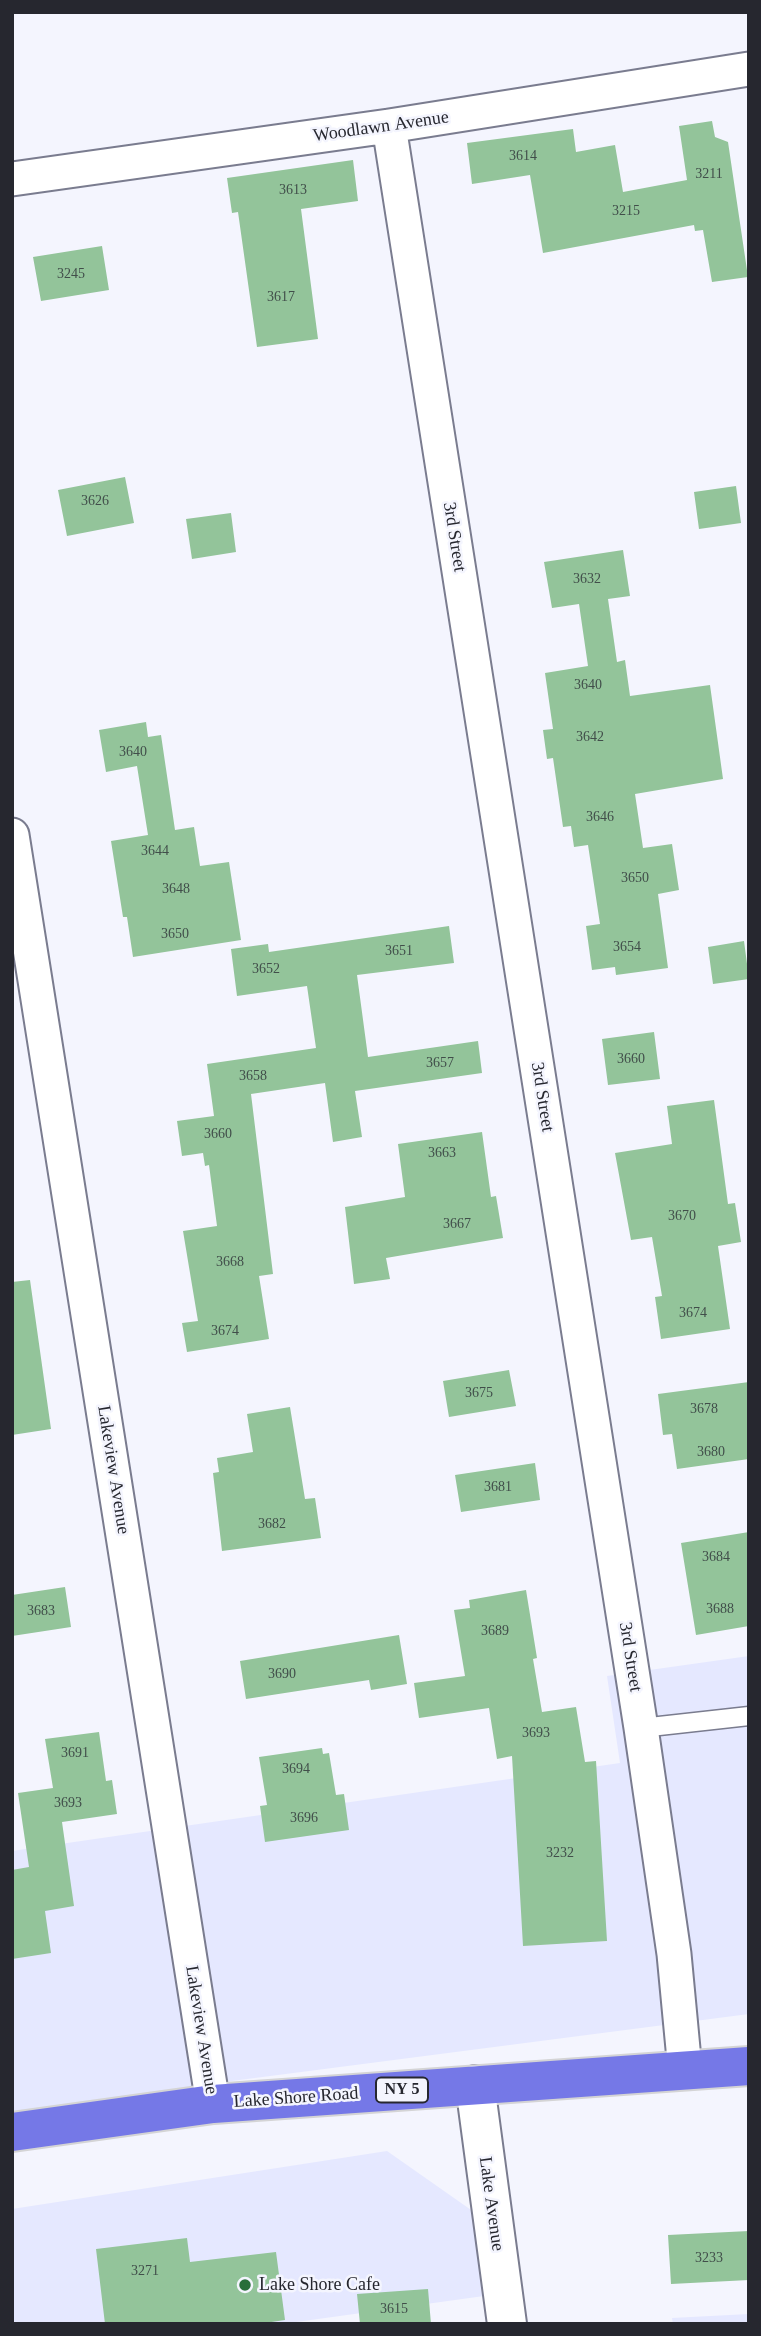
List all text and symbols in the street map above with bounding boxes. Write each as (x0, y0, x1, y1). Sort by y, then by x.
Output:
street label: Woodlawn Avenue (312, 107, 450, 147)
house number: 3614 (509, 148, 537, 164)
house number: 3211 (695, 166, 723, 182)
house number: 3613 (279, 182, 307, 198)
house number: 3215 (612, 203, 640, 219)
house number: 3245 (57, 266, 85, 282)
house number: 3617 (267, 289, 295, 305)
house number: 3626 (81, 493, 109, 509)
street label: 3rd Street (438, 501, 470, 573)
house number: 3632 (573, 571, 601, 587)
house number: 3640 (574, 677, 602, 693)
house number: 3642 (576, 729, 604, 745)
house number: 3640 (119, 744, 147, 760)
house number: 3646 (586, 809, 614, 825)
house number: 3644 (141, 843, 169, 859)
house number: 3650 (621, 870, 649, 886)
house number: 3648 (162, 881, 190, 897)
house number: 3650 (161, 926, 189, 942)
house number: 3654 (613, 939, 641, 955)
house number: 3651 (385, 943, 413, 959)
house number: 3652 (252, 961, 280, 977)
house number: 3660 (617, 1051, 645, 1067)
house number: 3657 (426, 1055, 454, 1071)
street label: 3rd Street (526, 1061, 558, 1133)
house number: 3658 (239, 1068, 267, 1084)
house number: 3660 (204, 1126, 232, 1142)
house number: 3663 (428, 1145, 456, 1161)
house number: 3670 (668, 1208, 696, 1224)
house number: 3667 (443, 1216, 471, 1232)
house number: 3668 (216, 1254, 244, 1270)
house number: 3674 (679, 1305, 707, 1321)
house number: 3674 (211, 1323, 239, 1339)
house number: 3675 (465, 1385, 493, 1401)
house number: 3678 (690, 1401, 718, 1417)
street label: Lakeview Avenue (92, 1404, 134, 1536)
house number: 3680 (697, 1444, 725, 1460)
house number: 3681 (484, 1479, 512, 1495)
house number: 3682 (258, 1516, 286, 1532)
house number: 3684 (702, 1549, 730, 1565)
house number: 3688 (706, 1601, 734, 1617)
house number: 3683 (27, 1603, 55, 1619)
street label: 3rd Street (614, 1621, 646, 1693)
house number: 3689 (481, 1623, 509, 1639)
house number: 3690 (268, 1666, 296, 1682)
house number: 3693 (522, 1725, 550, 1741)
house number: 3691 (61, 1745, 89, 1761)
house number: 3694 (282, 1761, 310, 1777)
house number: 3693 (54, 1795, 82, 1811)
house number: 3696 (290, 1810, 318, 1826)
house number: 3232 (546, 1845, 574, 1861)
street label: Lakeview Avenue (180, 1964, 222, 2096)
road number: NY 5 (376, 2078, 428, 2102)
street label: Lake Shore Road (233, 2083, 359, 2113)
street label: Lake Avenue (474, 2155, 508, 2253)
house number: 3233 (695, 2250, 723, 2266)
house number: 3271 (131, 2263, 159, 2279)
place label: Lake Shore Cafe (259, 2274, 380, 2296)
marker: Lake Shore Cafe (237, 2277, 253, 2293)
house number: 3615 (380, 2301, 408, 2317)

